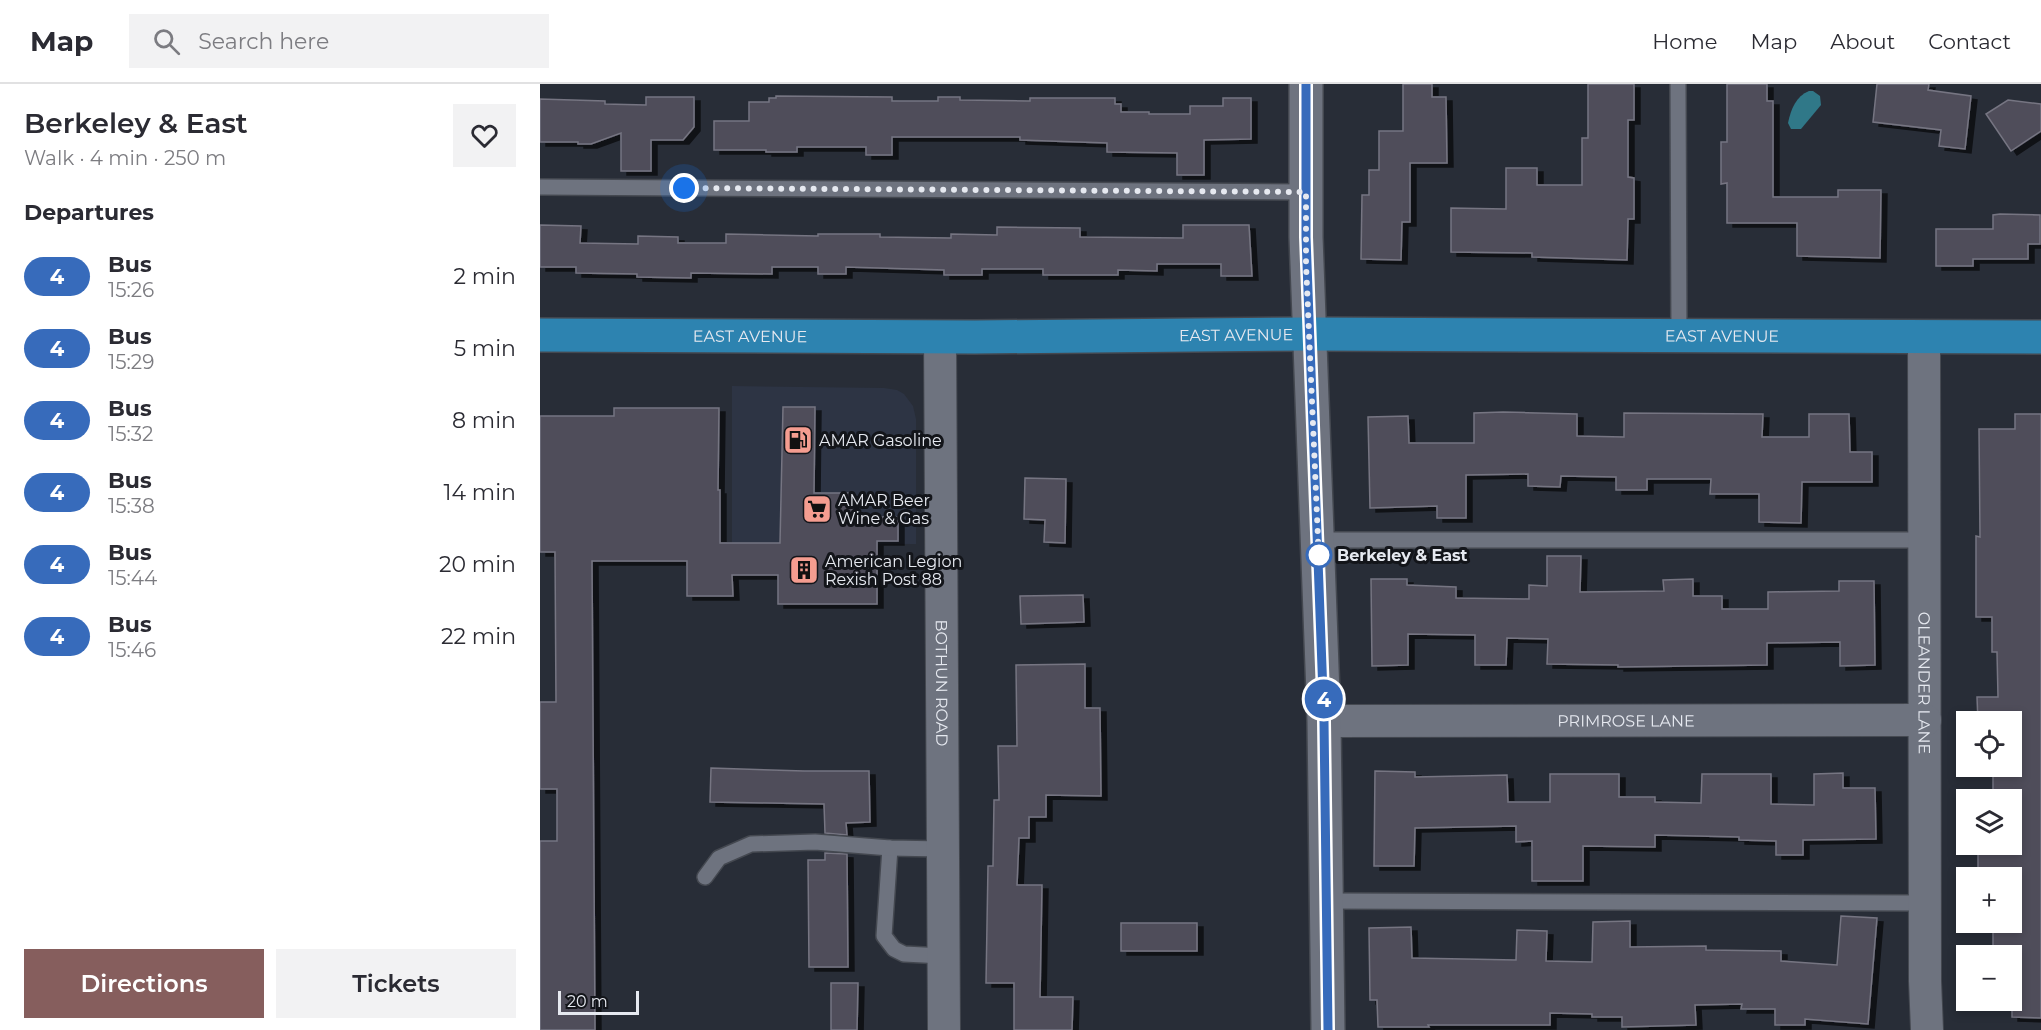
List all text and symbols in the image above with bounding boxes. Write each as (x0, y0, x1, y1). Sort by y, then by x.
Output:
search box (129, 14, 549, 68)
text: Map (30, 24, 93, 58)
icon: search (150, 25, 183, 58)
text: Search here (198, 28, 329, 55)
text: Home (1652, 29, 1717, 54)
text: Map (1750, 29, 1797, 54)
text: About (1830, 29, 1895, 54)
text: Contact (1928, 29, 2011, 54)
button: heart (453, 104, 516, 167)
text: Berkeley & East (24, 106, 248, 140)
text: Walk · 4 min · 250 m (24, 146, 226, 170)
your location (669, 173, 699, 203)
text: Departures (24, 199, 154, 226)
text: Bus (108, 251, 152, 278)
text: 2 min (454, 263, 516, 290)
text: 4 (50, 264, 64, 289)
text: 15:26 (108, 278, 154, 302)
text: Bus (108, 323, 152, 350)
street label: EAST AVENUE (1179, 325, 1293, 345)
street label: EAST AVENUE (1665, 326, 1779, 346)
street label: EAST AVENUE (693, 327, 807, 346)
text: 5 min (454, 335, 516, 362)
text: 4 (50, 336, 64, 361)
text: 15:29 (108, 350, 154, 374)
text: Bus (108, 395, 152, 422)
text: 8 min (452, 407, 516, 434)
text: 4 (50, 408, 64, 433)
text: 15:32 (108, 422, 153, 446)
fuel station icon: AMAR Gasoline (782, 424, 814, 456)
place label: AMAR Gasoline (819, 431, 942, 450)
text: Bus (108, 467, 152, 494)
text: 14 min (444, 479, 516, 506)
text: 4 (50, 480, 64, 505)
place label: AMAR Beer Wine & Gas (838, 491, 930, 528)
supermarket icon: AMAR Beer Wine & Gas (801, 493, 833, 525)
text: 15:38 (108, 494, 155, 518)
text: Bus (108, 539, 152, 566)
marker: Berkeley & East (1306, 542, 1332, 568)
place label: Berkeley & East (1337, 546, 1468, 565)
text: 20 min (439, 551, 516, 578)
text: 4 (50, 552, 64, 577)
place label: American Legion Rexish Post 88 (825, 552, 962, 589)
building icon: American Legion Rexish Post 88 (788, 554, 820, 586)
text: 15:44 (108, 566, 157, 590)
text: Bus (108, 611, 152, 638)
street label: OLEANDER LANE (1914, 612, 1934, 754)
street label: BOTHUN ROAD (932, 619, 951, 747)
text: 22 min (441, 623, 516, 650)
text: 4 (50, 624, 64, 649)
text: 15:46 (108, 638, 156, 662)
line badge: 4 (1304, 680, 1344, 718)
text: 4 (1317, 687, 1331, 712)
street label: PRIMROSE LANE (1557, 711, 1695, 731)
map controls (1956, 711, 2022, 1011)
button: locate (1956, 711, 2022, 777)
button: layers (1956, 789, 2022, 855)
button: + (1956, 867, 2022, 933)
button: − (1956, 945, 2022, 1011)
button: Directions (24, 949, 264, 1018)
button: Tickets (276, 949, 516, 1018)
scale bar (558, 988, 639, 1016)
text: 20 m (567, 992, 608, 1011)

